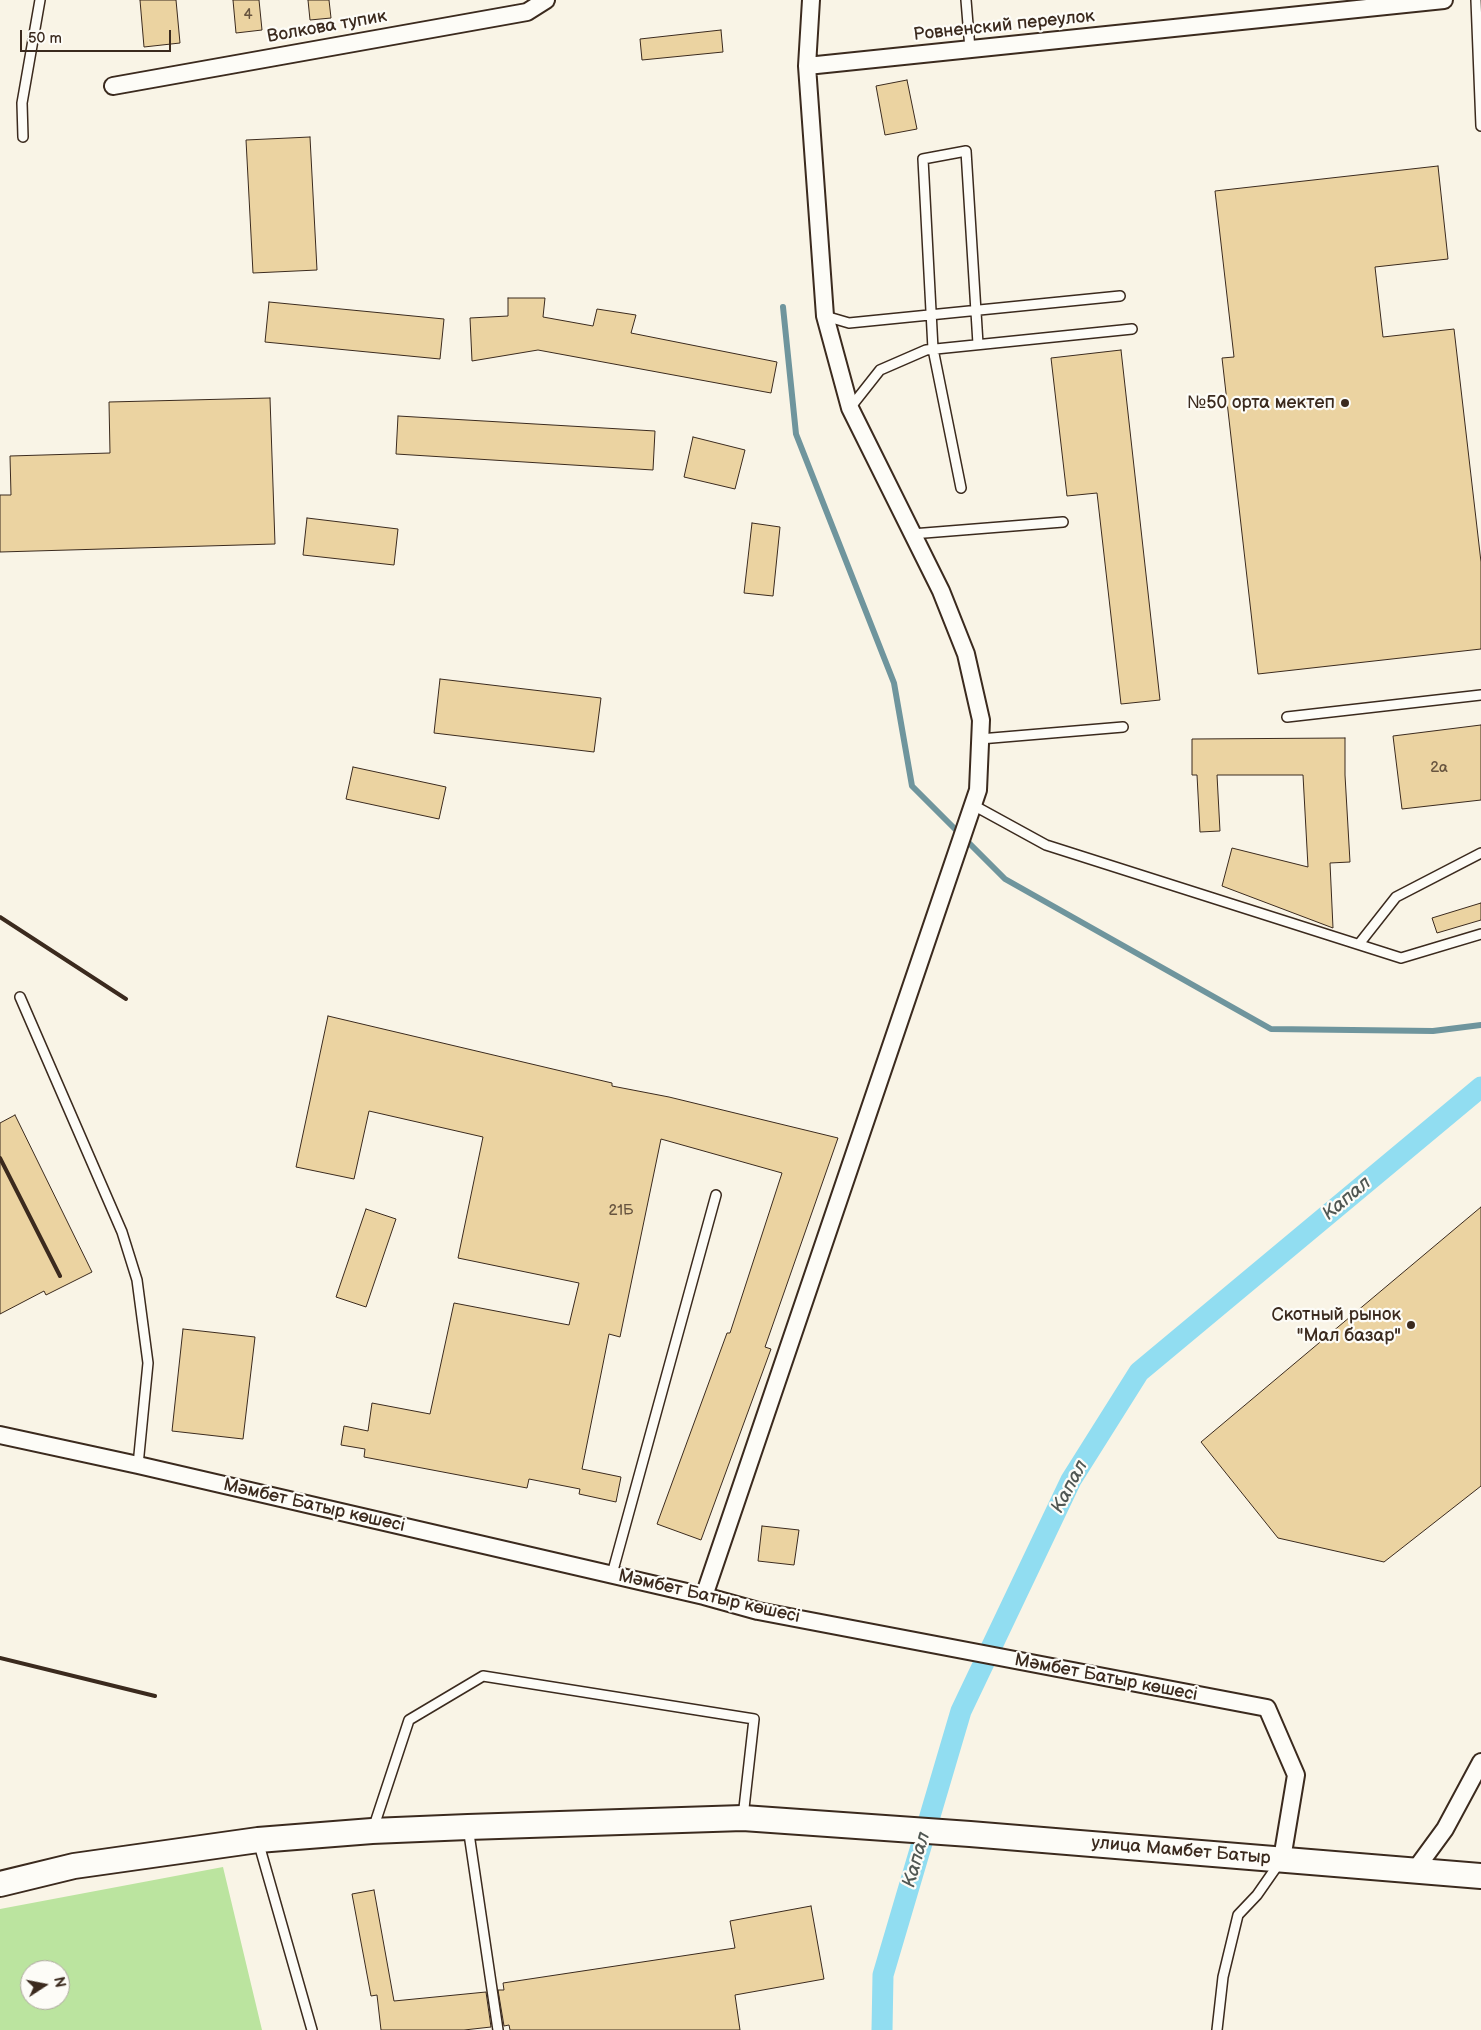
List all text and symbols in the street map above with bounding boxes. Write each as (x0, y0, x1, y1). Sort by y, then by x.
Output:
house number: 4 (243, 6, 253, 24)
street label: Волкова тупик (265, 6, 389, 48)
street label: Ровненский переулок (912, 6, 1096, 46)
scale bar (22, 20, 174, 52)
text: 50 m (28, 29, 62, 48)
place label: №50 орта мектеп (1187, 392, 1335, 414)
marker: №50 орта мектеп (1339, 397, 1351, 409)
house number: 2а (1430, 759, 1448, 777)
water label: Капал (1318, 1172, 1376, 1226)
house number: 21Б (609, 1202, 633, 1220)
place label: Скотный рынок "Мал базар" (1272, 1304, 1401, 1346)
marker: Скотный рынок "Мал базар" (1405, 1319, 1417, 1331)
water label: Капал (1047, 1457, 1093, 1517)
street label: Мәмбет Батыр көшесі (221, 1475, 407, 1537)
street label: Мәмбет Батыр көшесі (616, 1566, 802, 1628)
street label: Мәмбет Батыр көшесі (1013, 1650, 1199, 1706)
water label: Капал (898, 1830, 936, 1890)
street label: улица Мамбет Батыр (1090, 1832, 1272, 1870)
north arrow (20, 1960, 70, 2010)
text: N (50, 1975, 69, 1989)

